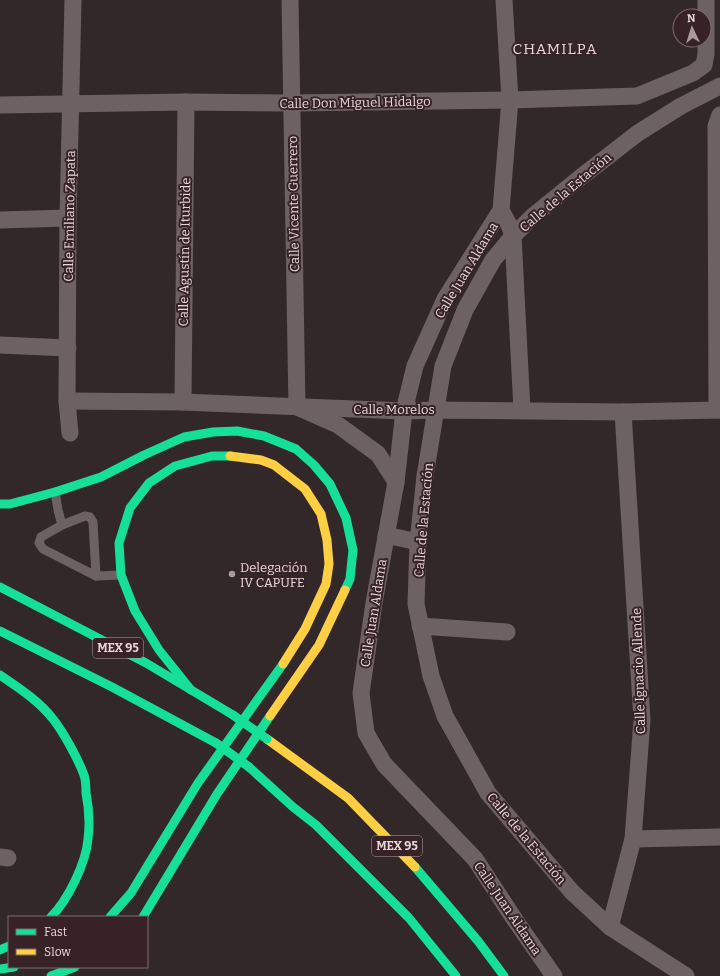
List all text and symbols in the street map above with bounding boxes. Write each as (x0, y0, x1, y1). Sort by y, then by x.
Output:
north arrow (672, 8, 712, 48)
text: N (687, 12, 697, 25)
district label: CHAMILPA (512, 40, 598, 58)
street label: Calle Don Miguel Hidalgo (279, 94, 431, 111)
street label: Calle Vicente Guerrero (285, 136, 302, 272)
street label: Calle de la Estación (516, 149, 615, 235)
street label: Calle Emiliano Zapata (61, 150, 78, 282)
street label: Calle Agustín de Iturbide (176, 178, 193, 327)
street label: Calle Juan Aldama (432, 219, 501, 321)
street label: Calle Morelos (353, 402, 435, 417)
street label: Calle de la Estación (411, 461, 436, 578)
street label: Calle Juan Aldama (358, 558, 389, 668)
place label: Delegación IV CAPUFE (240, 560, 308, 590)
marker: Delegación IV CAPUFE (227, 569, 237, 579)
street label: Calle Ignacio Allende (629, 608, 648, 734)
road number: MEX 95 (93, 638, 143, 658)
street label: Calle de la Estación (484, 789, 570, 888)
road number: MEX 95 (372, 836, 422, 856)
street label: Calle Juan Aldama (471, 859, 544, 958)
legend (8, 916, 148, 968)
text: Fast (44, 925, 68, 939)
text: Slow (44, 945, 71, 959)

